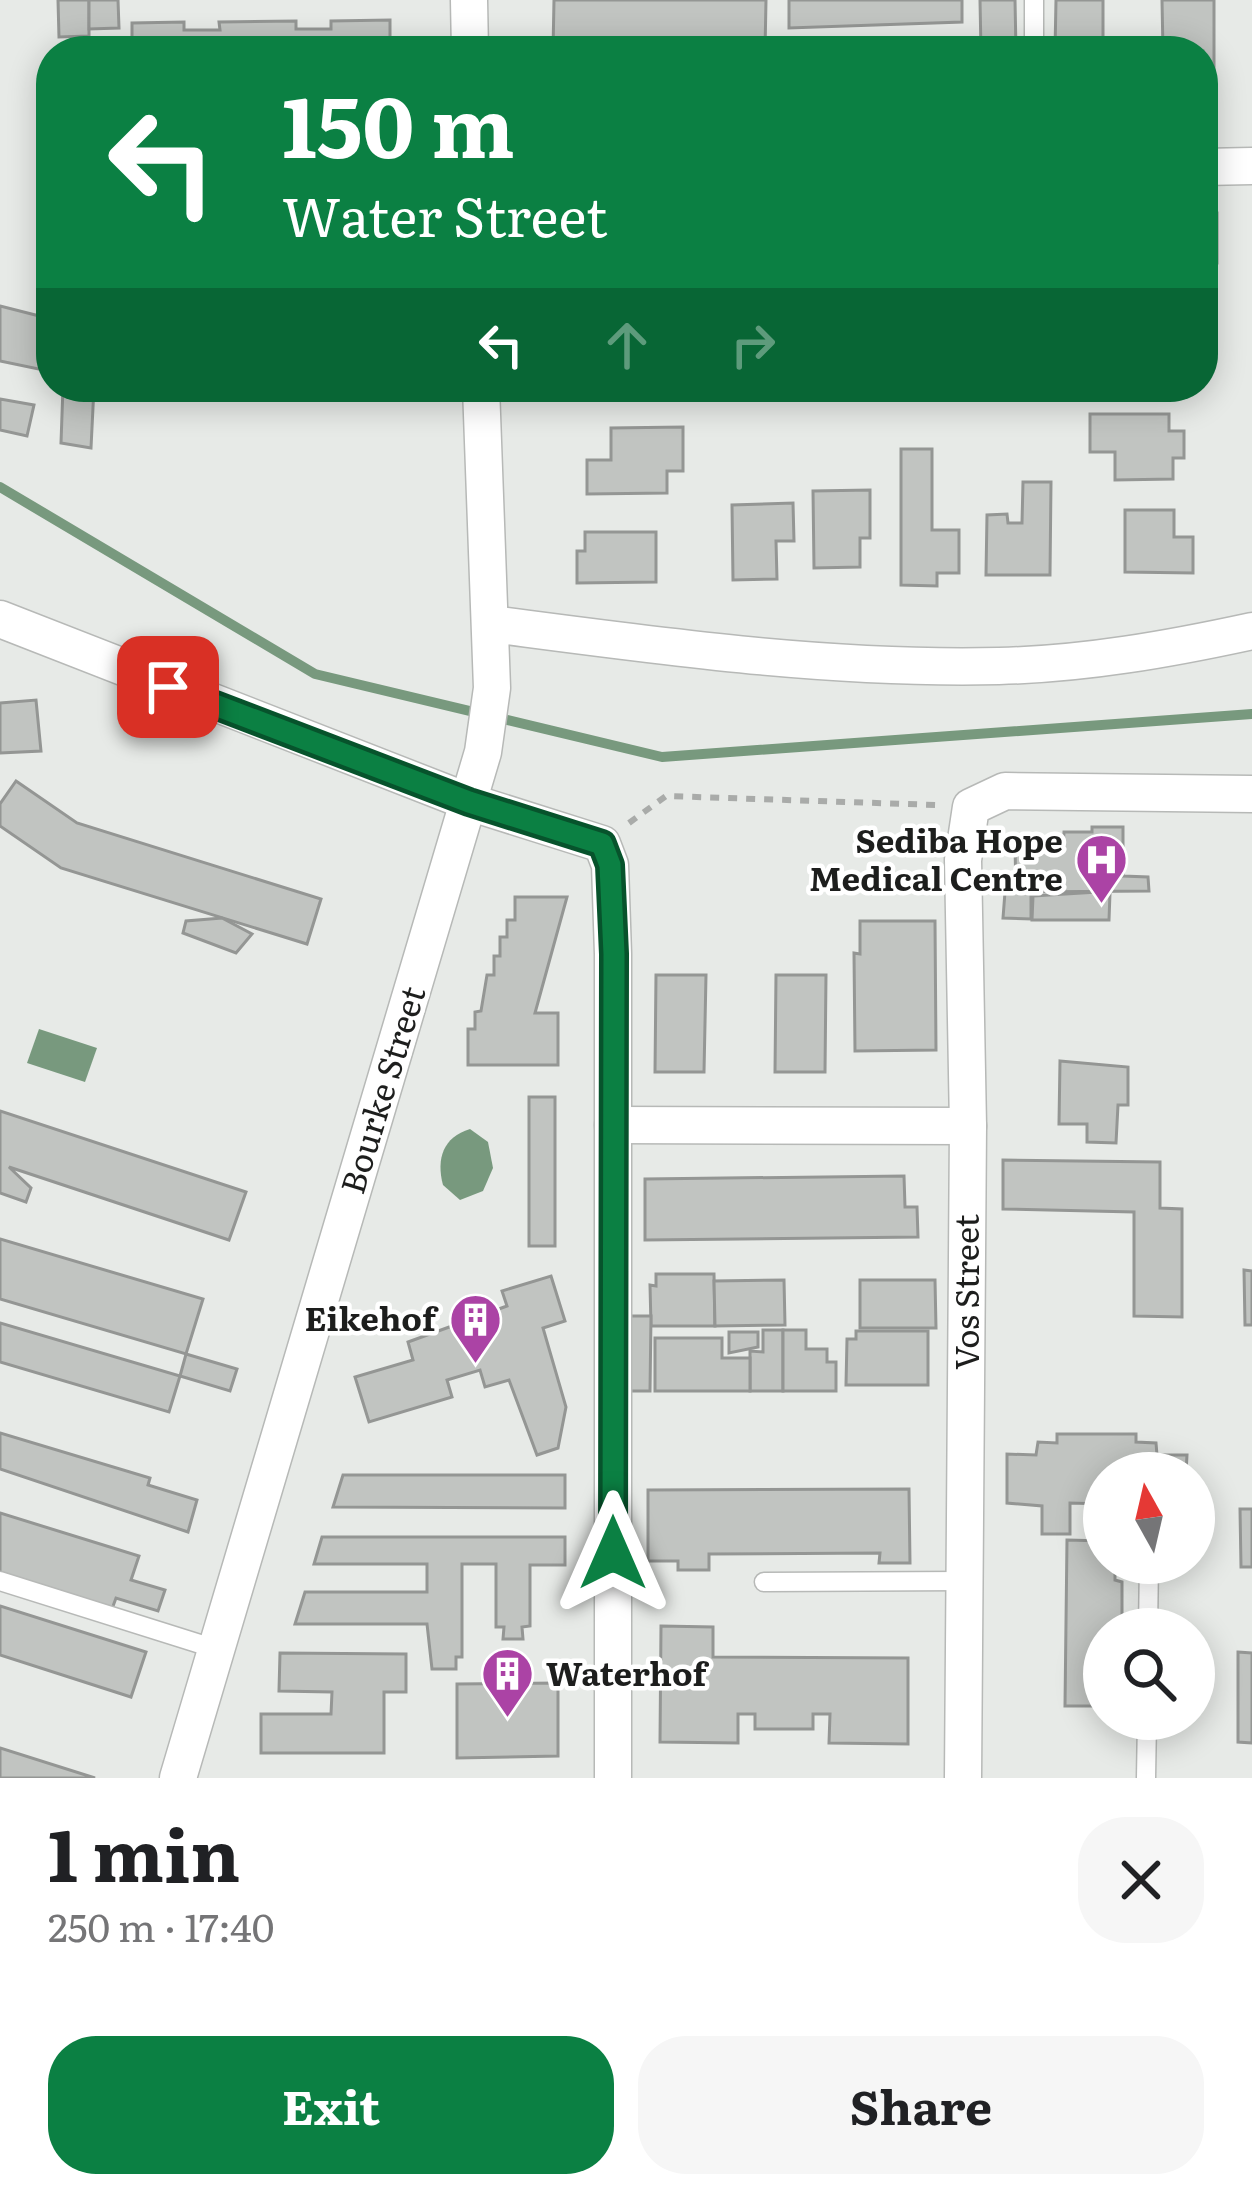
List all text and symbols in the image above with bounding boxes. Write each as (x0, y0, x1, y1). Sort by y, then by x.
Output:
text: 150 m (282, 59, 515, 184)
icon: left (84, 84, 240, 240)
text: Water Street (282, 173, 608, 254)
icon: left (468, 312, 534, 378)
icon: ahead (594, 312, 660, 378)
icon: right (720, 312, 786, 378)
pin (117, 636, 219, 738)
icon: arrive (135, 654, 201, 720)
place label: Sediba Hope Medical Centre (809, 814, 1063, 901)
hospital icon: Sediba Hope Medical Centre (1074, 832, 1130, 906)
street label: Bourke Street (326, 979, 436, 1199)
street label: Vos Street (940, 1213, 989, 1370)
building icon: Eikehof (447, 1291, 503, 1365)
place label: Eikehof (305, 1292, 439, 1341)
north arrow (1083, 1452, 1215, 1584)
map controls (1083, 1452, 1215, 1740)
position arrow (550, 1490, 676, 1616)
button: search (1083, 1608, 1215, 1740)
building icon: Waterhof (479, 1646, 535, 1720)
place label: Waterhof (546, 1647, 710, 1696)
text: 1 min (48, 1797, 240, 1904)
button: close (1078, 1817, 1204, 1943)
text: 250 m · 17:40 (48, 1896, 274, 1954)
button: Exit (48, 2036, 614, 2174)
button: Share (638, 2036, 1204, 2174)

